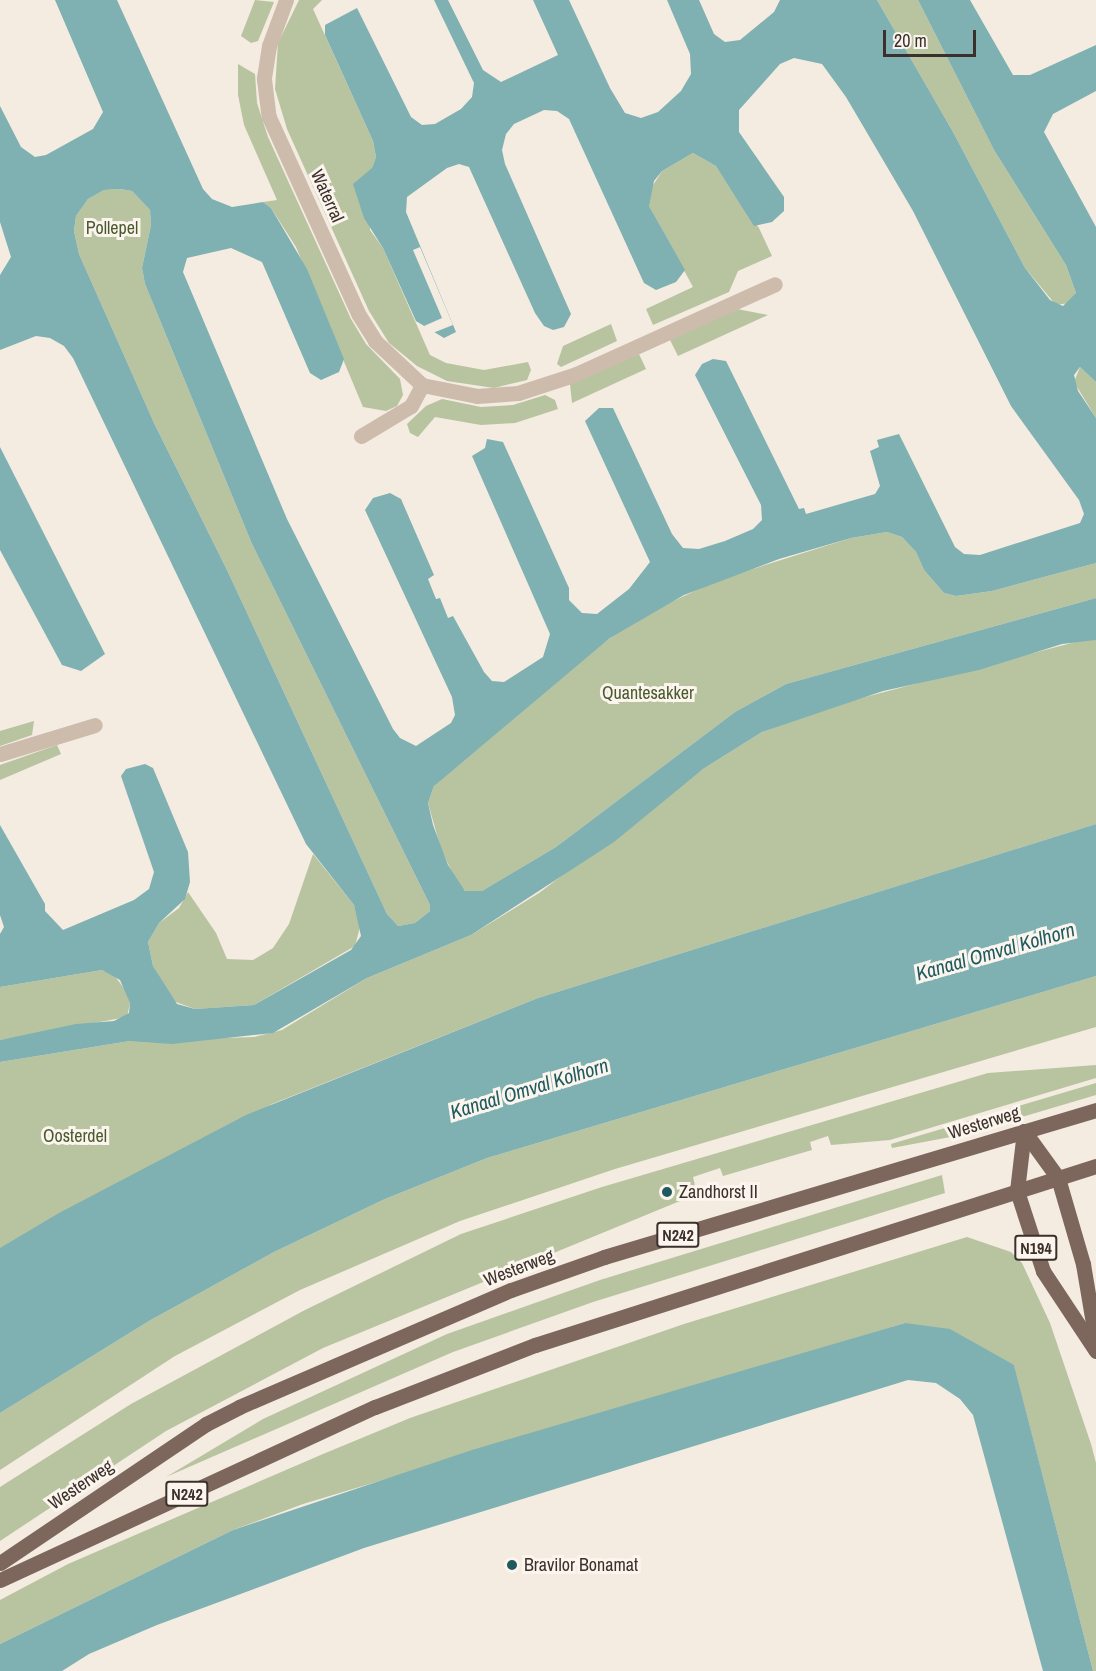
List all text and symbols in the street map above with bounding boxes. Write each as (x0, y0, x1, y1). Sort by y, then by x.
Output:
scale bar (886, 18, 979, 56)
text: 20 m (894, 28, 927, 53)
street label: Waterral (306, 166, 348, 226)
park label: Pollepel (86, 217, 138, 239)
park label: Quantesakker (602, 682, 694, 704)
water label: Kanaal Omval Kolhorn (913, 917, 1077, 985)
water label: Kanaal Omval Kolhorn (447, 1053, 611, 1123)
street label: Westerweg (946, 1102, 1022, 1144)
park label: Oosterdel (43, 1125, 107, 1147)
place label: Zandhorst II (679, 1181, 758, 1203)
marker: Zandhorst II (660, 1185, 674, 1199)
road number: N242 (656, 1222, 700, 1248)
road number: N194 (1014, 1235, 1058, 1261)
street label: Westerweg (481, 1245, 557, 1291)
street label: Westerweg (44, 1455, 118, 1515)
road number: N242 (164, 1481, 210, 1507)
place label: Bravilor Bonamat (524, 1554, 638, 1576)
marker: Bravilor Bonamat (505, 1558, 519, 1572)

